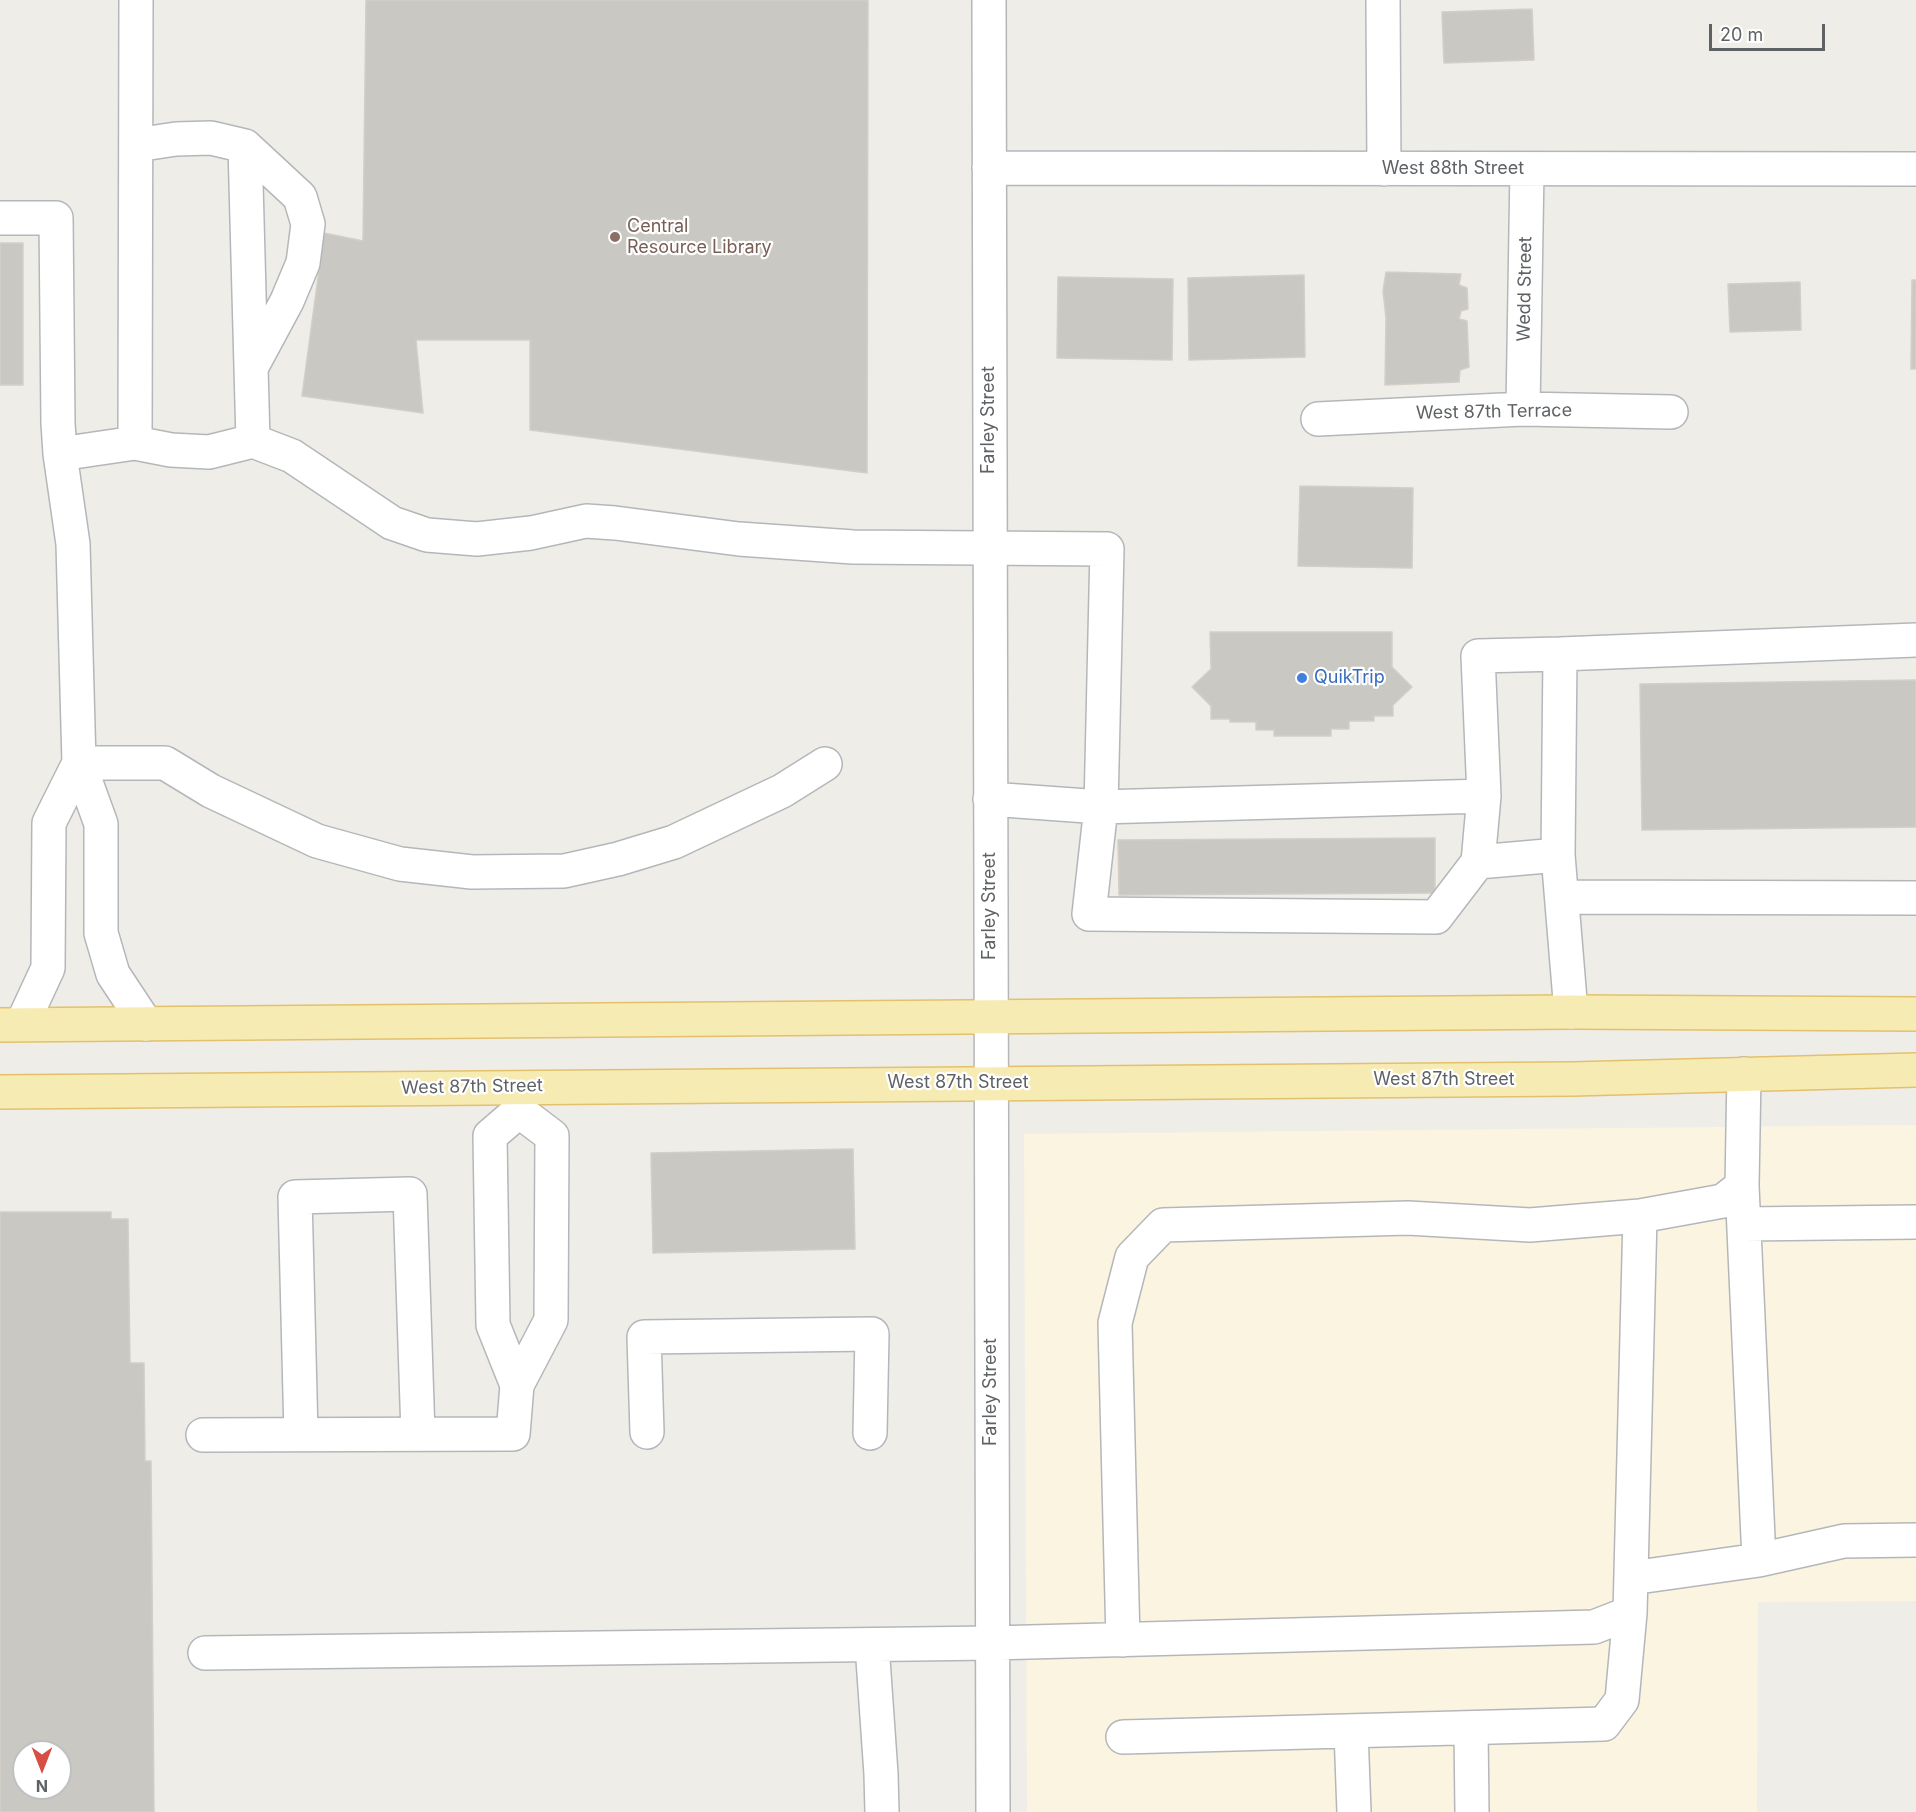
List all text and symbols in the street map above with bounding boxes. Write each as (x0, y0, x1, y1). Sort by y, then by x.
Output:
scale bar (1712, 12, 1828, 50)
text: 20 m (1720, 24, 1763, 45)
street label: West 88th Street (1382, 158, 1524, 180)
place label: Central Resource Library (627, 216, 772, 258)
marker: Central Resource Library (608, 230, 622, 244)
street label: Wedd Street (1513, 236, 1537, 342)
street label: Farley Street (978, 366, 1000, 474)
street label: West 87th Terrace (1416, 400, 1572, 424)
place label: QuikTrip (1314, 667, 1385, 689)
marker: QuikTrip (1295, 671, 1309, 685)
street label: Farley Street (979, 852, 1001, 960)
street label: West 87th Street (1373, 1069, 1515, 1091)
street label: West 87th Street (887, 1072, 1029, 1094)
street label: West 87th Street (401, 1075, 543, 1099)
street label: Farley Street (980, 1338, 1002, 1446)
north arrow (12, 1740, 72, 1800)
text: N (36, 1776, 48, 1796)

